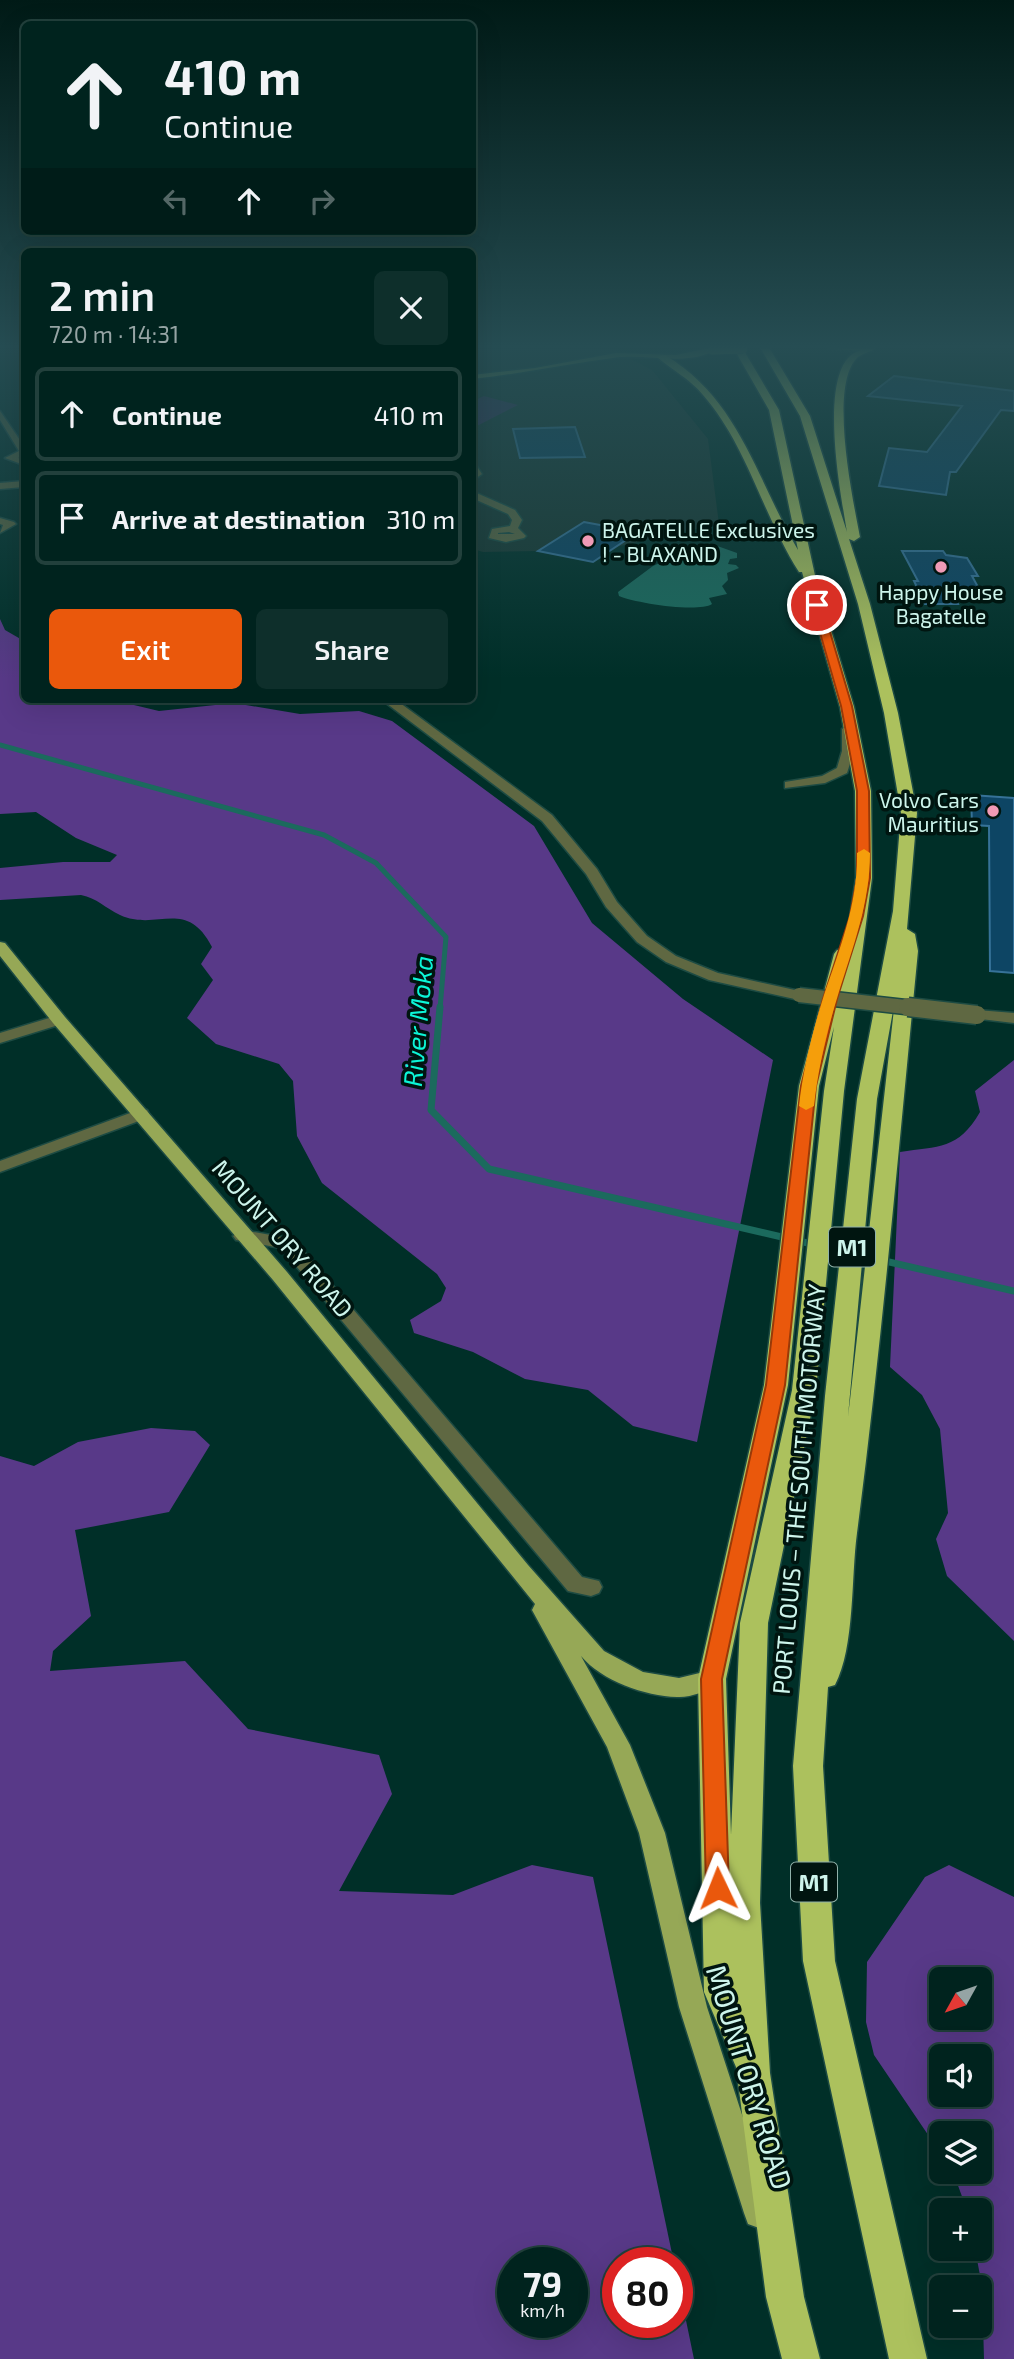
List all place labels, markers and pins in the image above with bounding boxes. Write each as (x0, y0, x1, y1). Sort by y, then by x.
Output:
place label: BAGATELLE Exclusives ! - BLAXAND (602, 517, 815, 566)
marker: BAGATELLE Exclusives ! - BLAXAND (580, 533, 596, 549)
marker: Happy House Bagatelle (933, 559, 949, 575)
pin (787, 575, 847, 635)
place label: Happy House Bagatelle (878, 579, 1004, 628)
place label: Volvo Cars Mauritius (879, 787, 979, 836)
marker: Volvo Cars Mauritius (985, 803, 1001, 819)

